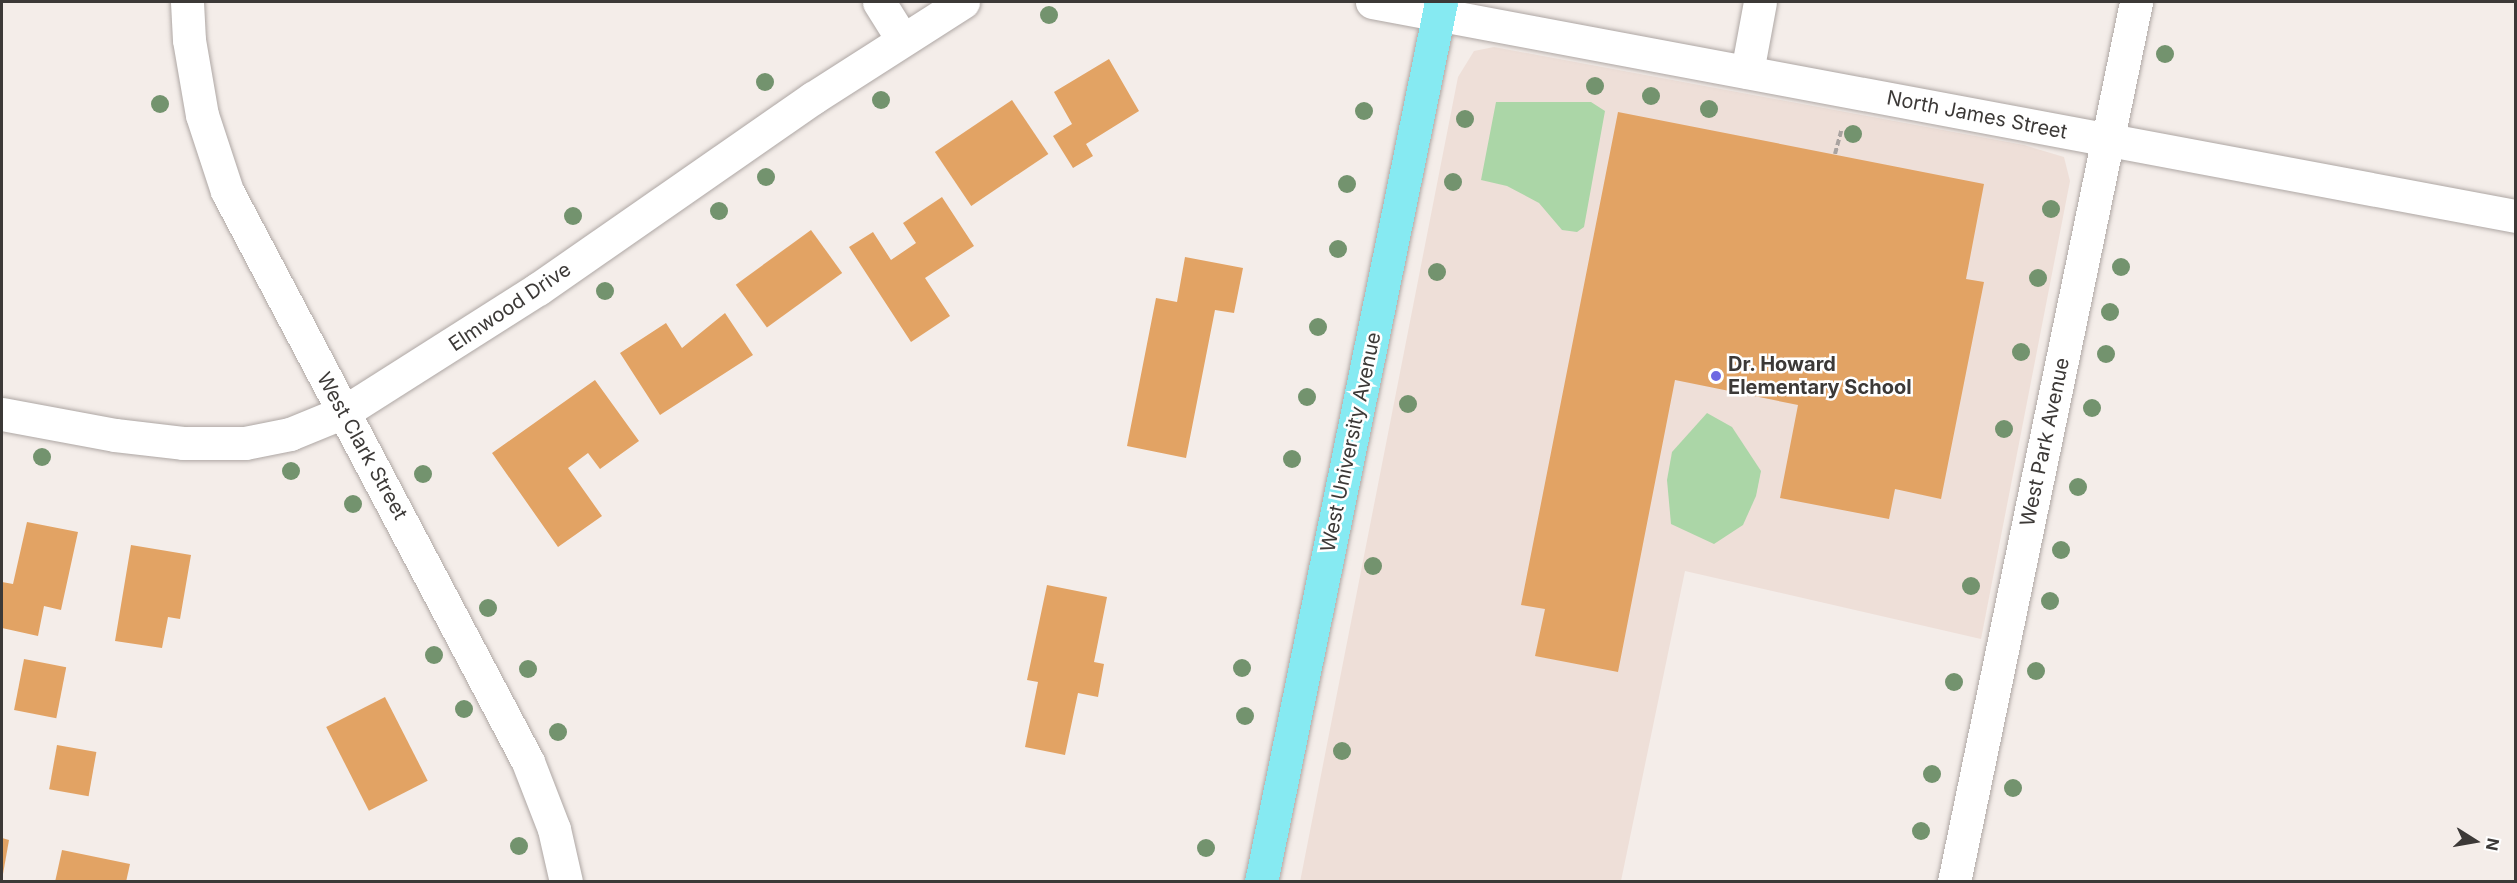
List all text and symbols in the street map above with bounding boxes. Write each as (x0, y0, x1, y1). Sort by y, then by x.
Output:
street label: North James Street (1885, 86, 2069, 144)
street label: Elmwood Drive (444, 257, 576, 357)
street label: West University Avenue (1316, 330, 1386, 554)
place label: Dr. Howard Elementary School (1728, 352, 1912, 399)
street label: West Park Avenue (2015, 355, 2075, 529)
street label: West Clark Street (312, 368, 412, 524)
marker: Dr. Howard Elementary School (1709, 369, 1723, 383)
north arrow (2445, 811, 2505, 871)
text: N (2482, 837, 2504, 852)

